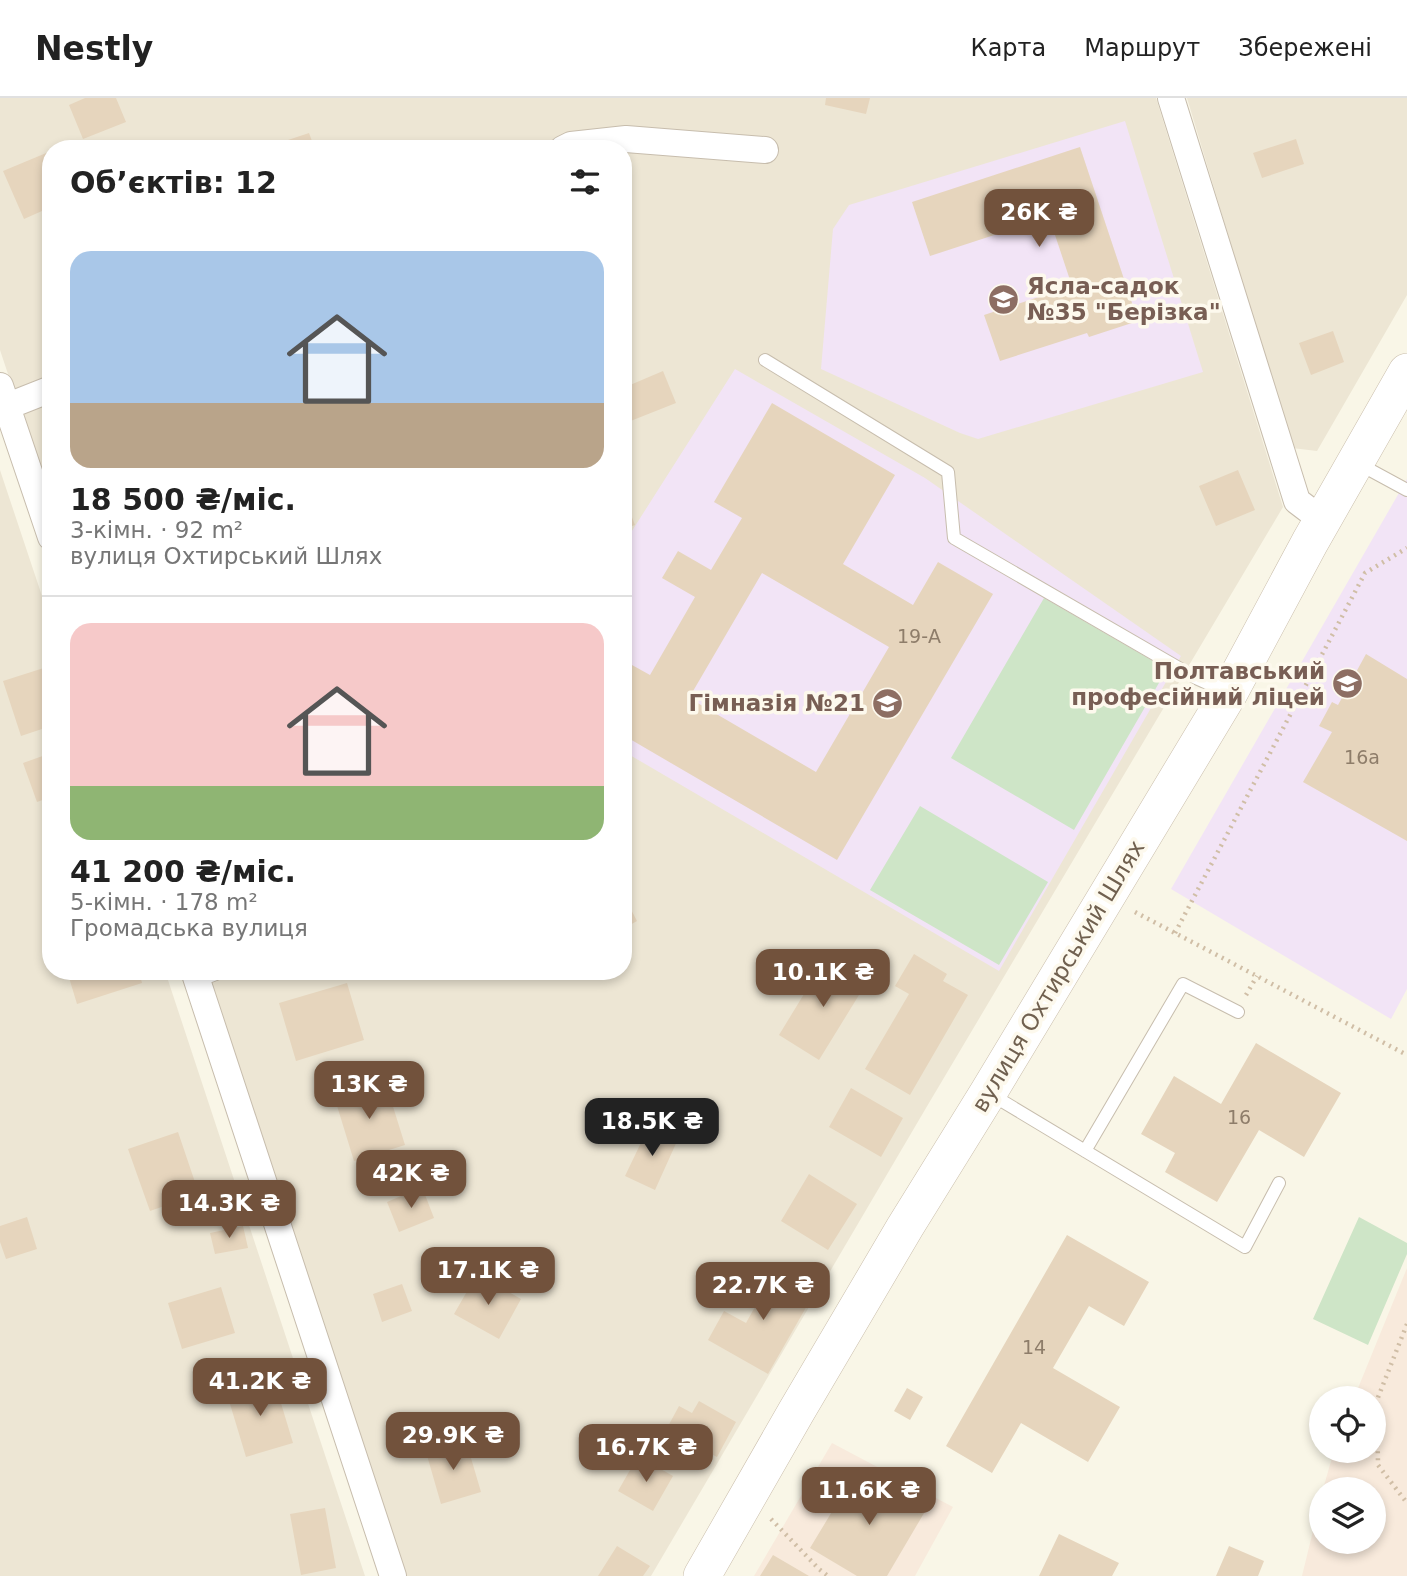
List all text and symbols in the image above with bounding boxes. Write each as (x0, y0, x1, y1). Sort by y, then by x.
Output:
text: Nestly (35, 29, 153, 68)
text: Карта (971, 34, 1046, 62)
text: Маршрут (1084, 34, 1200, 62)
text: Збережені (1238, 34, 1372, 62)
icon: filters (566, 163, 604, 201)
text: Об’єктів: 12 (70, 165, 277, 200)
pin: 26K ₴ (990, 190, 1088, 249)
text: 26K ₴ (1000, 199, 1078, 225)
place label: Ясла-садок №35 "Берізка" (1027, 273, 1221, 325)
school or university icon: Ясла-садок №35 "Берізка" (987, 282, 1021, 316)
icon: home (274, 296, 400, 422)
text: 18 500 ₴/міс. (70, 482, 296, 517)
text: 3-кімн. · 92 m² (70, 517, 243, 543)
text: вулиця Охтирський Шлях (70, 543, 382, 569)
house number: 19-А (897, 625, 941, 647)
place label: Полтавський професійний ліцей (1071, 658, 1325, 710)
school or university icon: Полтавський професійний ліцей (1331, 667, 1365, 701)
icon: home (274, 668, 400, 794)
school or university icon: Гімназія №21 (871, 686, 905, 720)
place label: Гімназія №21 (689, 690, 865, 716)
house number: 16а (1344, 746, 1380, 768)
street label: вулиця Охтирський Шлях (966, 835, 1150, 1117)
text: 41 200 ₴/міс. (70, 854, 296, 889)
text: 5-кімн. · 178 m² (70, 889, 258, 915)
text: Громадська вулиця (70, 915, 308, 941)
pin: 10.1K ₴ (758, 950, 888, 1009)
text: 10.1K ₴ (772, 959, 874, 985)
pin: 13K ₴ (320, 1062, 418, 1121)
text: 13K ₴ (330, 1071, 408, 1097)
pin: 18.5K ₴ (587, 1098, 717, 1158)
house number: 16 (1227, 1106, 1251, 1128)
text: 18.5K ₴ (601, 1108, 703, 1134)
pin: 42K ₴ (362, 1150, 460, 1210)
text: 42K ₴ (372, 1160, 450, 1186)
pin: 14.3K ₴ (164, 1180, 294, 1240)
text: 14.3K ₴ (178, 1190, 280, 1216)
pin: 17.1K ₴ (423, 1248, 553, 1307)
text: 17.1K ₴ (437, 1257, 539, 1283)
pin: 22.7K ₴ (698, 1262, 828, 1322)
text: 22.7K ₴ (712, 1272, 814, 1298)
house number: 14 (1022, 1336, 1046, 1358)
pin: 41.2K ₴ (195, 1358, 325, 1418)
text: 41.2K ₴ (209, 1368, 311, 1394)
map controls (1309, 1386, 1386, 1554)
button: locate (1309, 1386, 1386, 1463)
pin: 29.9K ₴ (388, 1412, 518, 1472)
text: 29.9K ₴ (402, 1422, 504, 1448)
pin: 16.7K ₴ (581, 1424, 711, 1484)
text: 16.7K ₴ (595, 1434, 697, 1460)
pin: 11.6K ₴ (804, 1468, 934, 1527)
text: 11.6K ₴ (818, 1477, 920, 1503)
button: layers (1309, 1477, 1386, 1554)

